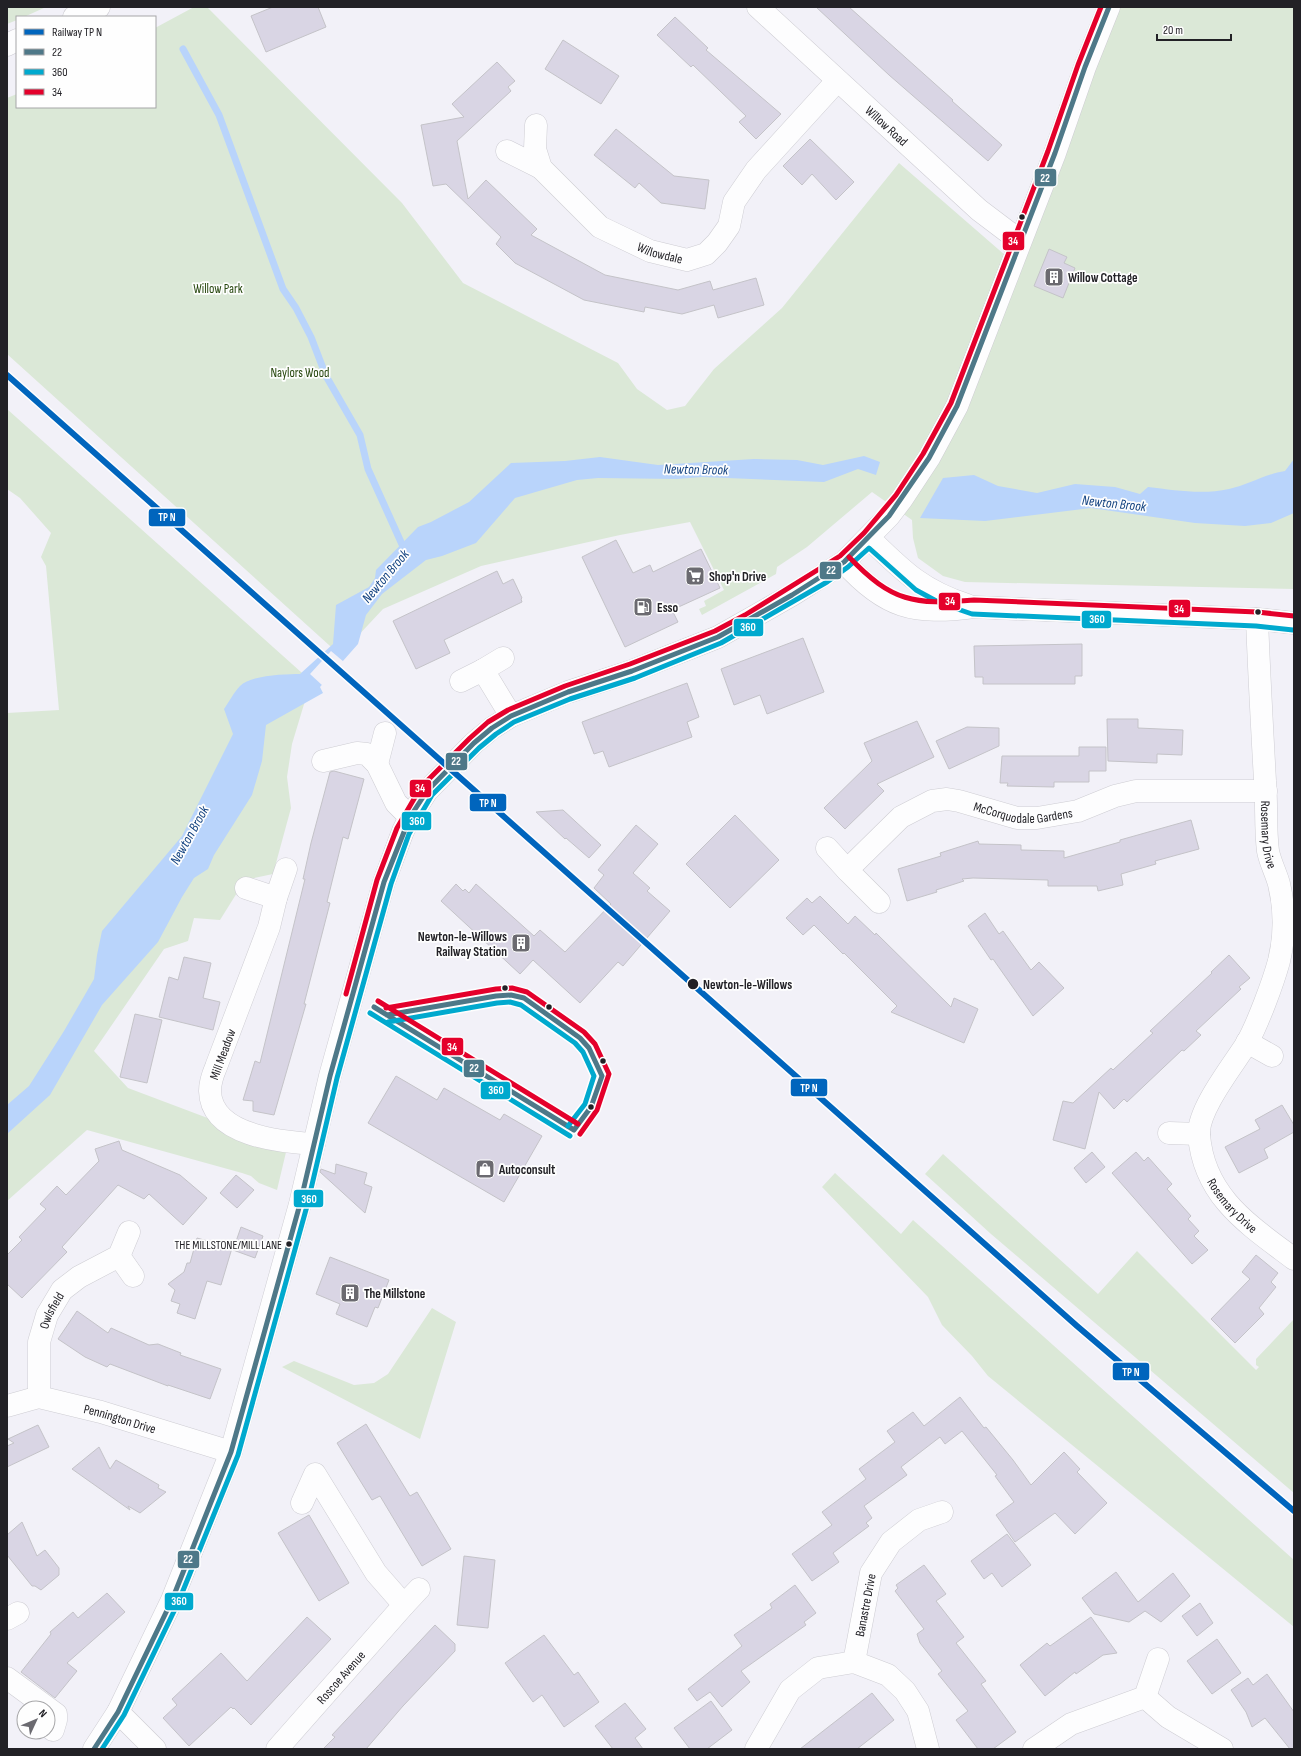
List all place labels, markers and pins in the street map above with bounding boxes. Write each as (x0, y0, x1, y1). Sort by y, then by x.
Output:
unlabelled marker (1017, 212, 1027, 222)
building icon: Willow Cottage (1043, 266, 1065, 288)
place label: Willow Cottage (1068, 270, 1138, 286)
supermarket icon: Shop'n Drive (684, 565, 706, 587)
place label: Shop'n Drive (709, 569, 767, 585)
fuel station icon: Esso (632, 596, 654, 618)
place label: Esso (657, 600, 679, 616)
unlabelled marker (1253, 607, 1263, 617)
place label: Newton-le-Willows Railway Station (418, 929, 507, 960)
building icon: Newton-le-Willows Railway Station (510, 932, 532, 954)
marker: Newton-le-Willows (686, 977, 700, 991)
place label: Newton-le-Willows (703, 977, 792, 993)
unlabelled marker (500, 983, 510, 993)
unlabelled marker (544, 1002, 554, 1012)
unlabelled marker (598, 1056, 608, 1066)
unlabelled marker (586, 1102, 596, 1112)
shop icon: Autoconsult (474, 1158, 496, 1180)
place label: Autoconsult (498, 1162, 556, 1178)
place label: THE MILLSTONE/MILL LANE (174, 1238, 282, 1253)
marker: THE MILLSTONE/MILL LANE (284, 1239, 294, 1249)
building icon: The Millstone (339, 1282, 361, 1304)
place label: The Millstone (364, 1286, 426, 1302)

